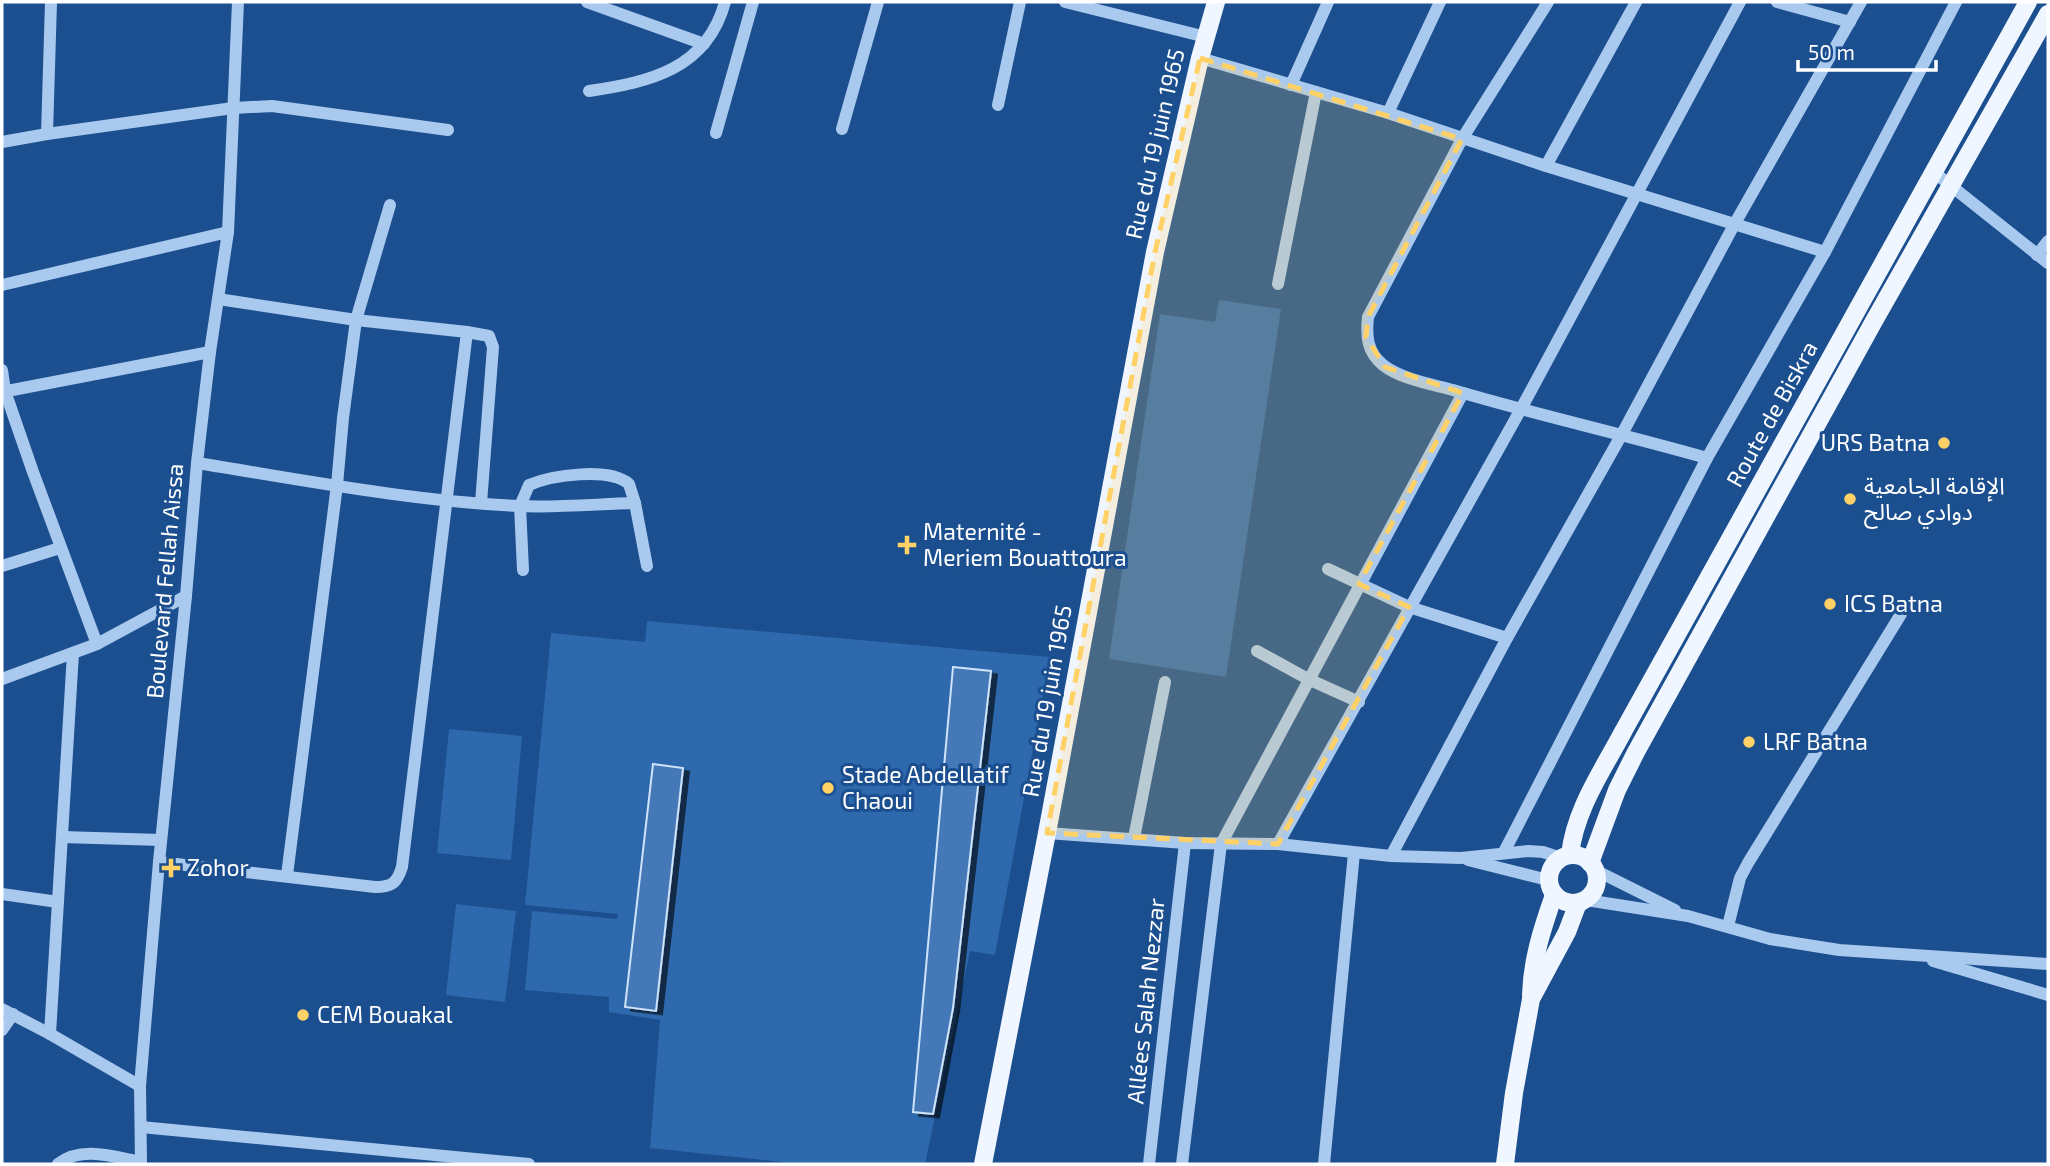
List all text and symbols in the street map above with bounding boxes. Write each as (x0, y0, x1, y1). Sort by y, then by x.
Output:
scale bar (1798, 28, 1936, 72)
text: 50 m (1808, 39, 1855, 64)
street label: Rue du 19 juin 1965 (1119, 46, 1190, 242)
street label: Route de Biskra (1720, 336, 1823, 491)
place label: URS Batna (1821, 428, 1930, 456)
marker: URS Batna (1936, 435, 1952, 451)
street label: Boulevard Fellah Aissa (140, 462, 188, 700)
place label: الإقامة الجامعية دوادي صالح (1864, 471, 2005, 529)
marker: الإقامة الجامعية دوادي صالح (1842, 491, 1858, 507)
place label: Maternité - Meriem Bouattoura (923, 517, 1127, 571)
marker: Maternité - Meriem Bouattoura (897, 535, 917, 555)
place label: ICS Batna (1844, 589, 1943, 617)
marker: ICS Batna (1822, 596, 1838, 612)
street label: Rue du 19 juin 1965 (1015, 603, 1077, 799)
place label: LRF Batna (1763, 727, 1868, 755)
marker: LRF Batna (1741, 734, 1757, 750)
place label: Stade Abdellatif Chaoui (842, 760, 1010, 814)
marker: Stade Abdellatif Chaoui (820, 780, 836, 796)
place label: Zohor (187, 853, 249, 881)
marker: Zohor (161, 858, 181, 878)
street label: Allées Salah Nezzar (1120, 897, 1170, 1105)
place label: CEM Bouakal (317, 1000, 453, 1028)
marker: CEM Bouakal (295, 1007, 311, 1023)

